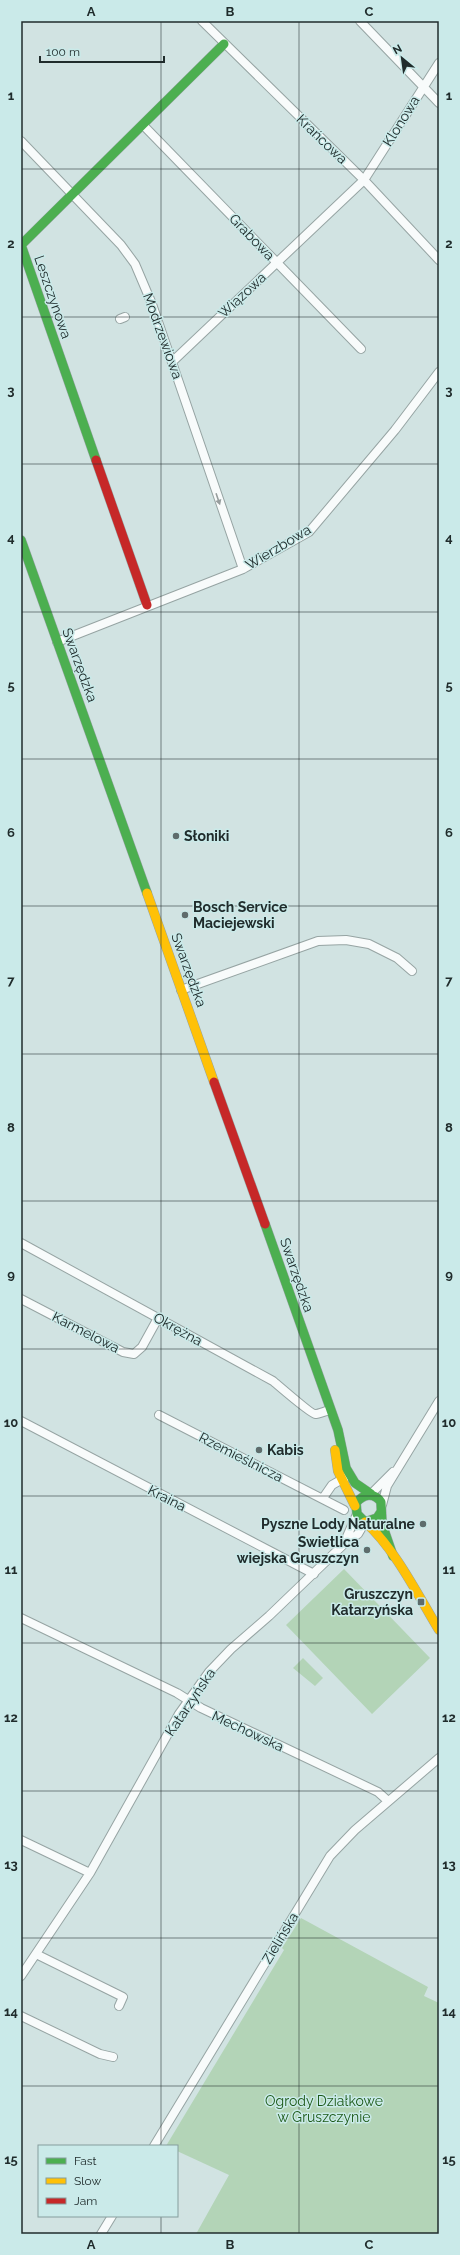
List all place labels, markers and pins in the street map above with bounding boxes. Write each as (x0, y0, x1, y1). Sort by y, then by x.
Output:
place label: Słoniki (184, 828, 229, 844)
marker: Słoniki (171, 831, 181, 841)
place label: Bosch Service Maciejewski (193, 899, 288, 931)
marker: Bosch Service Maciejewski (180, 910, 190, 920)
place label: Kabis (267, 1442, 304, 1458)
marker: Kabis (254, 1445, 264, 1455)
place label: Pyszne Lody Naturalne (261, 1516, 416, 1532)
marker: Pyszne Lody Naturalne (418, 1519, 428, 1529)
place label: Swietlica wiejska Gruszczyn (237, 1534, 359, 1566)
marker: Swietlica wiejska Gruszczyn (362, 1545, 372, 1555)
place label: Gruszczyn Katarzyńska (331, 1586, 413, 1618)
marker: Gruszczyn Katarzyńska (416, 1597, 426, 1607)

